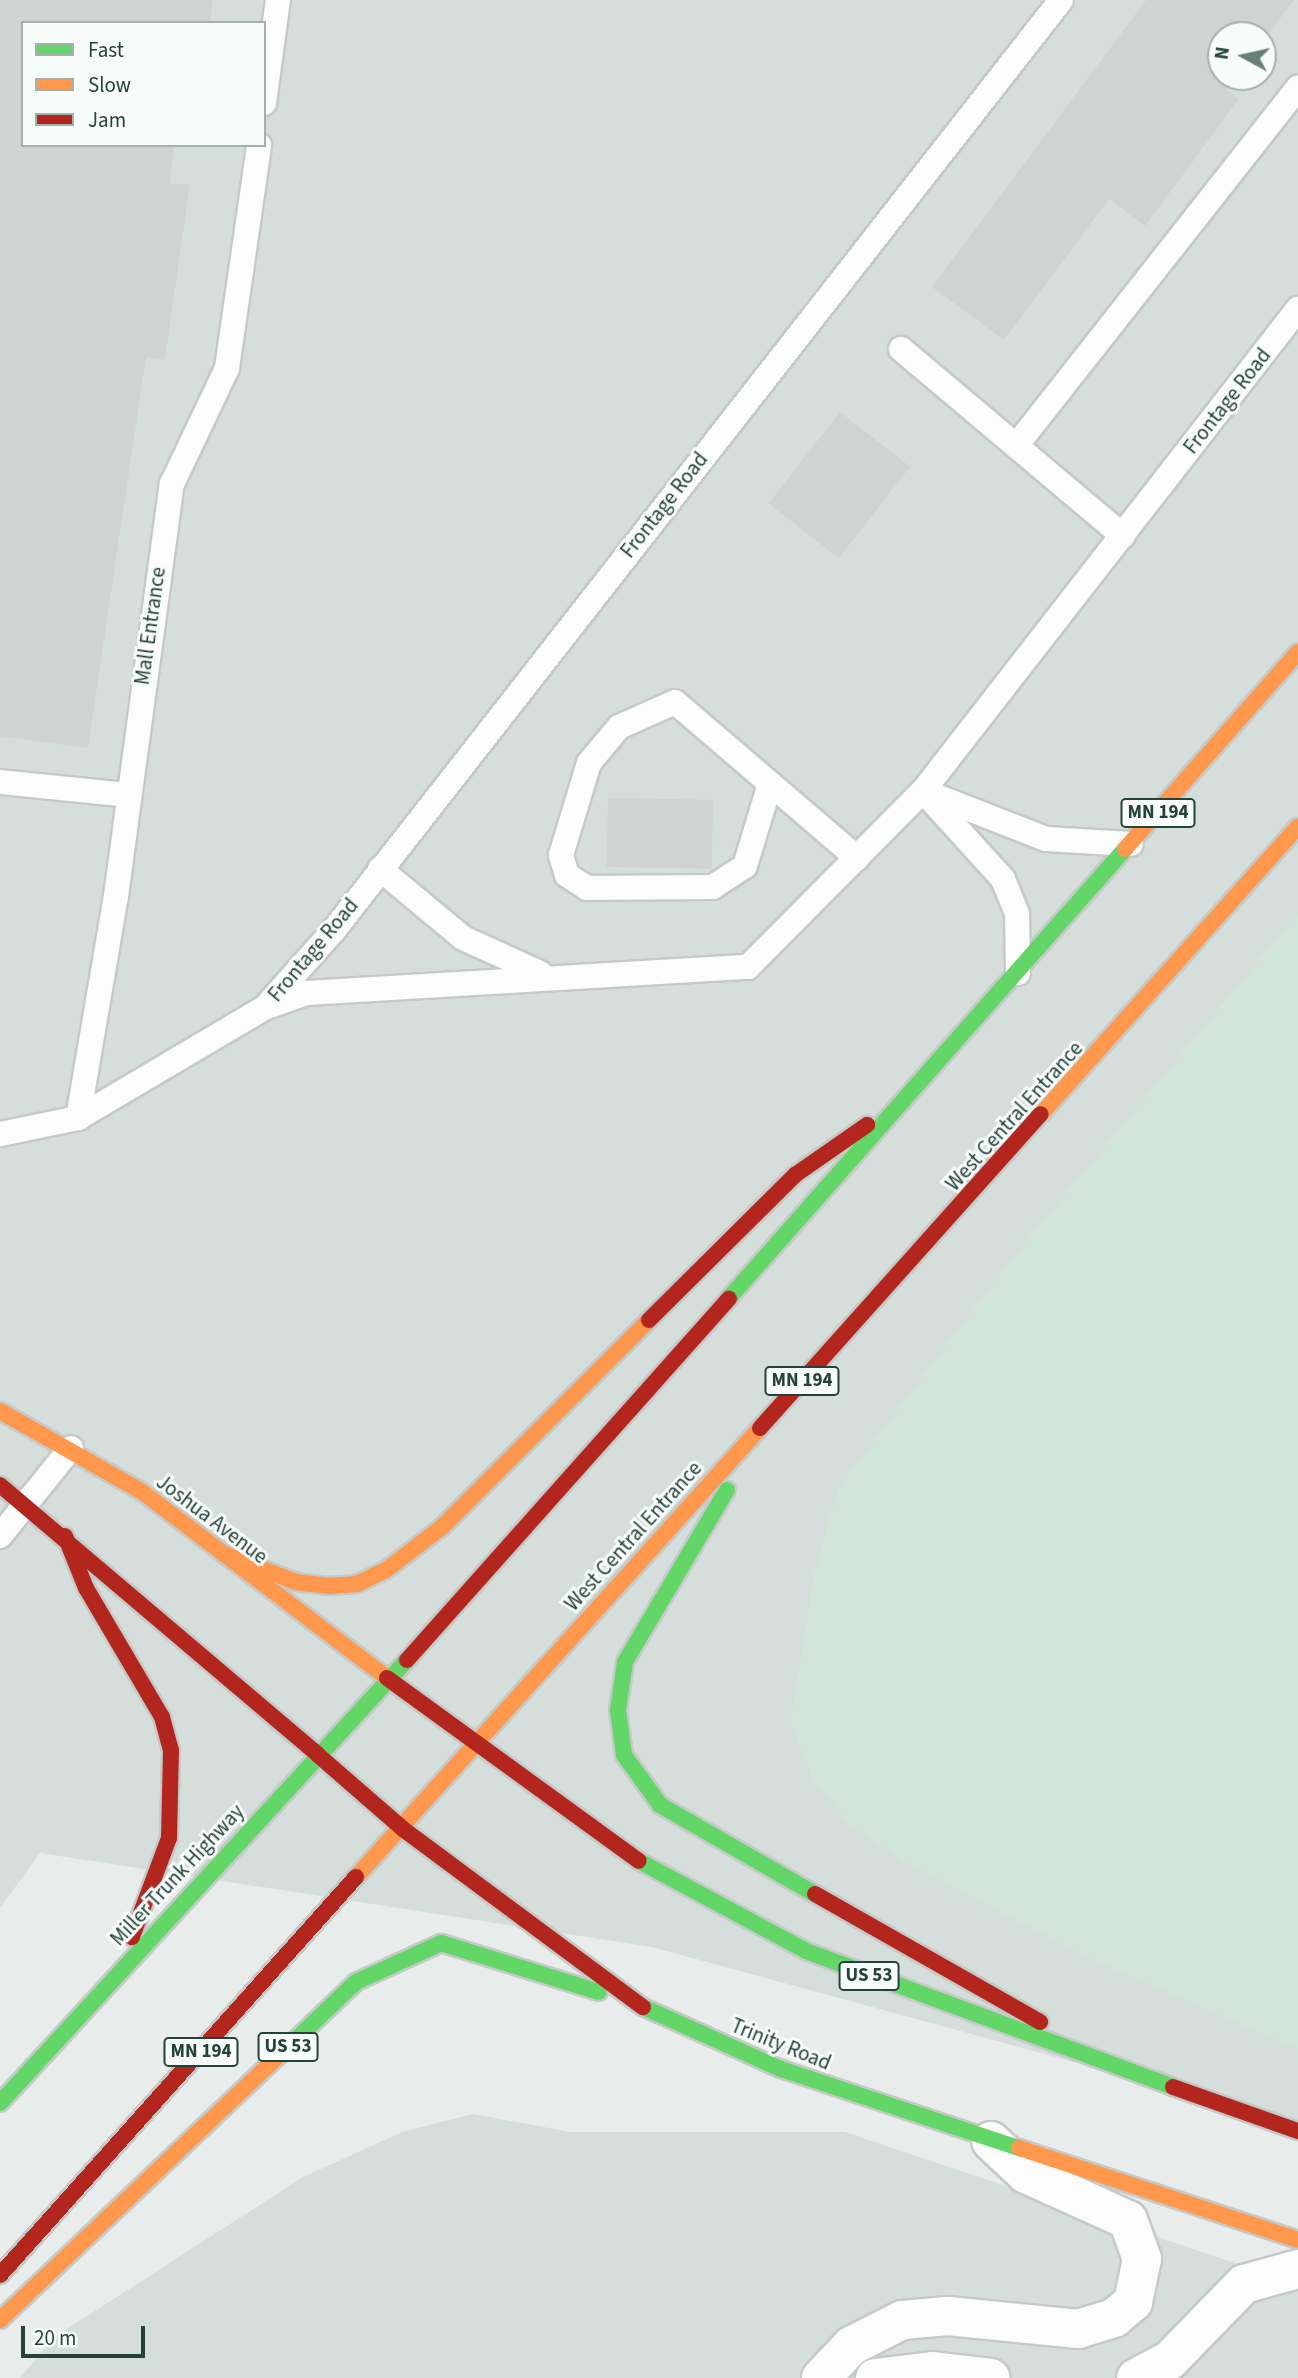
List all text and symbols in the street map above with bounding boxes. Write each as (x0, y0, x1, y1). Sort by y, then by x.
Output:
legend (21, 21, 266, 147)
north arrow (1207, 21, 1277, 91)
text: Fast (88, 35, 124, 65)
text: N (1208, 45, 1237, 61)
text: Slow (88, 70, 131, 100)
text: Jam (88, 105, 126, 135)
street label: Frontage Road (1178, 343, 1276, 459)
street label: Frontage Road (615, 447, 713, 563)
street label: Mall Entrance (129, 565, 171, 687)
road number: MN 194 (1120, 798, 1196, 828)
street label: Frontage Road (262, 893, 364, 1007)
street label: West Central Entrance (940, 1036, 1088, 1196)
road number: MN 194 (764, 1366, 840, 1396)
street label: West Central Entrance (559, 1456, 707, 1616)
street label: Joshua Avenue (151, 1469, 273, 1569)
street label: Miller Trunk Highway (105, 1799, 249, 1951)
road number: US 53 (838, 1960, 900, 1992)
street label: Trinity Road (727, 2013, 835, 2075)
road number: US 53 (256, 2032, 320, 2062)
road number: MN 194 (162, 2036, 240, 2068)
scale bar (24, 2312, 149, 2356)
text: 20 m (34, 2323, 76, 2353)

